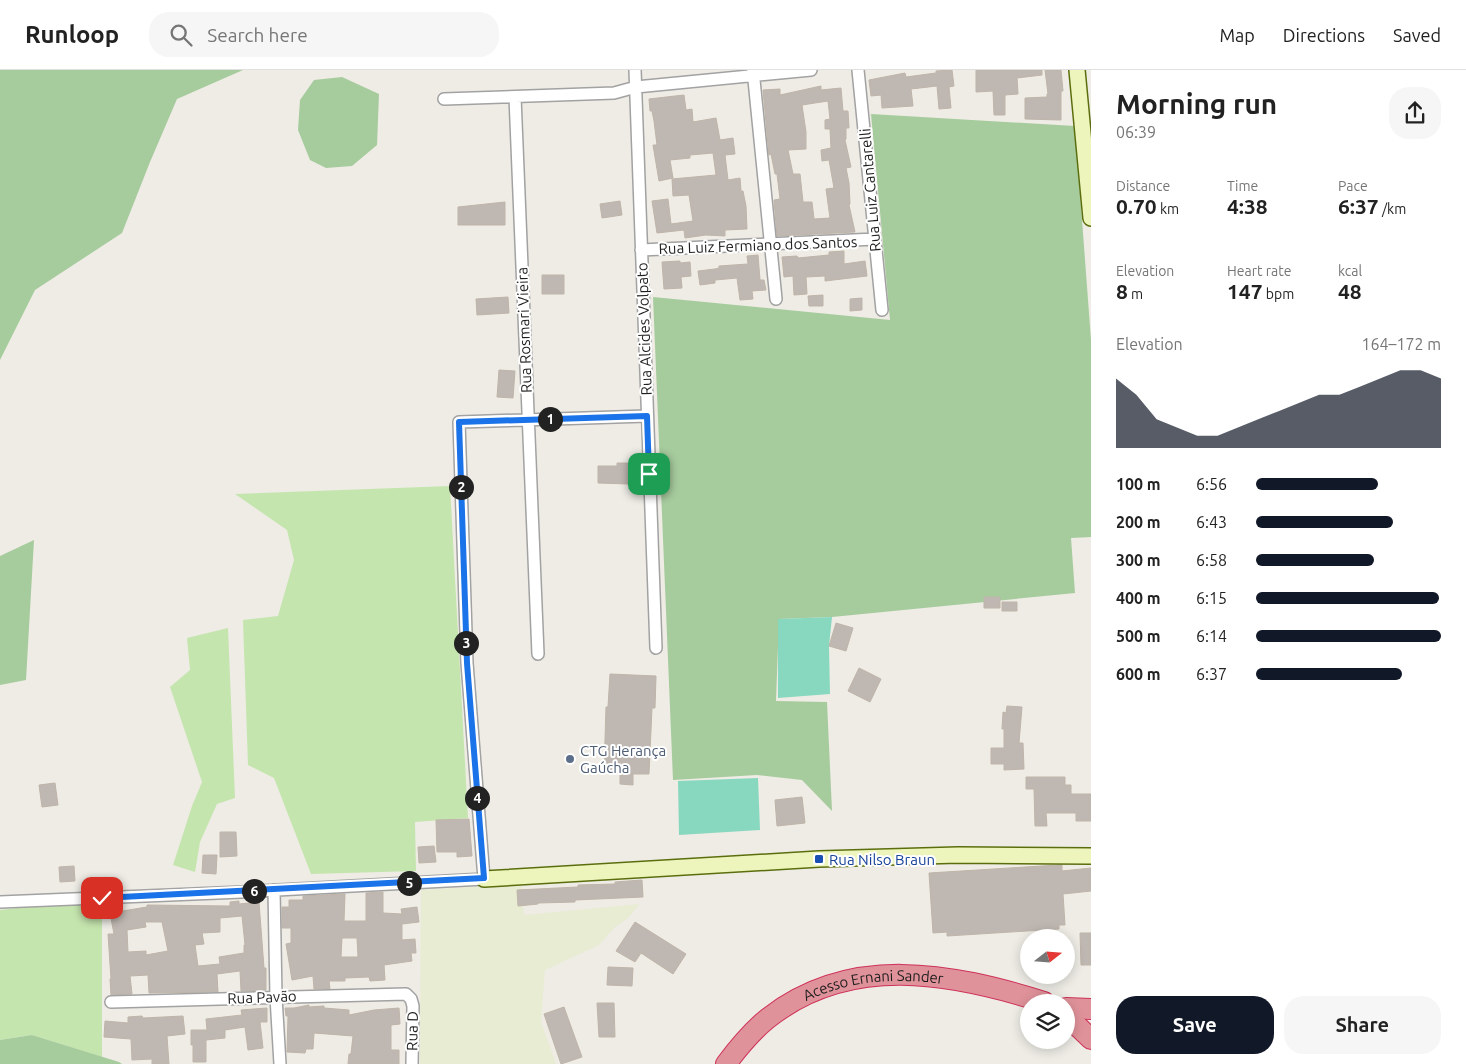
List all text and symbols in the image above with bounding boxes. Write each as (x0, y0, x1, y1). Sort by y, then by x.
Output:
search box (149, 12, 499, 57)
text: Runloop (25, 21, 119, 48)
icon: search (167, 21, 195, 49)
text: Search here (207, 24, 308, 46)
text: Map (1219, 25, 1255, 45)
text: Directions (1283, 25, 1365, 45)
text: Saved (1393, 25, 1441, 45)
button: share (1389, 87, 1441, 139)
text: Morning run (1116, 88, 1277, 119)
text: 06:39 (1116, 123, 1156, 141)
street label: Rua Luiz Cantarelli (856, 128, 884, 252)
text: Distance (1116, 178, 1170, 194)
text: Time (1227, 178, 1258, 194)
text: Pace (1338, 178, 1368, 194)
text: 0.70 (1116, 194, 1157, 218)
text: 4:38 (1227, 194, 1268, 218)
text: 6:37 (1338, 194, 1379, 218)
text: km (1157, 201, 1179, 217)
text: /km (1379, 201, 1406, 217)
street label: Rua Luiz Fermiano dos Santos (658, 233, 858, 257)
street label: Rua Alcides Volpato (633, 262, 655, 396)
text: Elevation (1116, 263, 1174, 279)
text: Heart rate (1227, 263, 1291, 279)
text: kcal (1338, 263, 1362, 279)
street label: Rua Rosmari Vieira (513, 267, 535, 393)
text: 8 (1116, 279, 1128, 303)
text: 147 (1227, 279, 1263, 303)
text: 48 (1338, 279, 1362, 303)
text: m (1128, 286, 1143, 302)
text: bpm (1263, 286, 1294, 302)
text: Elevation (1116, 335, 1183, 353)
text: 164–172 m (1361, 335, 1441, 353)
pin: 1 (538, 406, 562, 432)
text: 1 (547, 411, 554, 427)
pin (628, 453, 670, 495)
icon: arrive (635, 460, 663, 488)
pin: 2 (448, 474, 474, 500)
text: 100 m (1116, 475, 1161, 493)
text: 6:56 (1196, 475, 1227, 493)
text: 2 (458, 479, 465, 495)
text: 200 m (1116, 513, 1161, 531)
text: 6:43 (1196, 513, 1227, 531)
text: 300 m (1116, 551, 1161, 569)
text: 6:58 (1196, 551, 1227, 569)
text: 400 m (1116, 589, 1161, 607)
text: 6:15 (1196, 589, 1227, 607)
text: 500 m (1116, 627, 1161, 645)
text: 6:14 (1196, 627, 1227, 645)
pin: 3 (454, 630, 478, 656)
text: 3 (463, 635, 470, 651)
text: 600 m (1116, 665, 1161, 683)
text: 6:37 (1196, 665, 1227, 683)
place label: CTG Herança Gaúcha (580, 742, 666, 776)
marker: CTG Herança Gaúcha (564, 753, 576, 765)
pin: 4 (464, 786, 490, 810)
text: 4 (474, 790, 481, 806)
place label: Rua Nilso Braun (829, 851, 935, 868)
marker: Rua Nilso Braun (813, 853, 825, 865)
pin: 5 (396, 870, 422, 896)
text: 5 (406, 875, 413, 891)
pin (81, 877, 123, 919)
pin: 6 (242, 878, 266, 904)
text: 6 (251, 883, 258, 899)
icon: check (88, 884, 116, 912)
north arrow (1020, 929, 1075, 984)
map controls (1020, 929, 1075, 1049)
street label: Acesso Ernani Sander (800, 966, 945, 1003)
street label: Rua Pavão (227, 987, 297, 1007)
button: layers (1020, 994, 1075, 1049)
button: Save (1116, 996, 1274, 1054)
button: Share (1284, 996, 1441, 1054)
street label: Rua D (403, 1011, 421, 1051)

